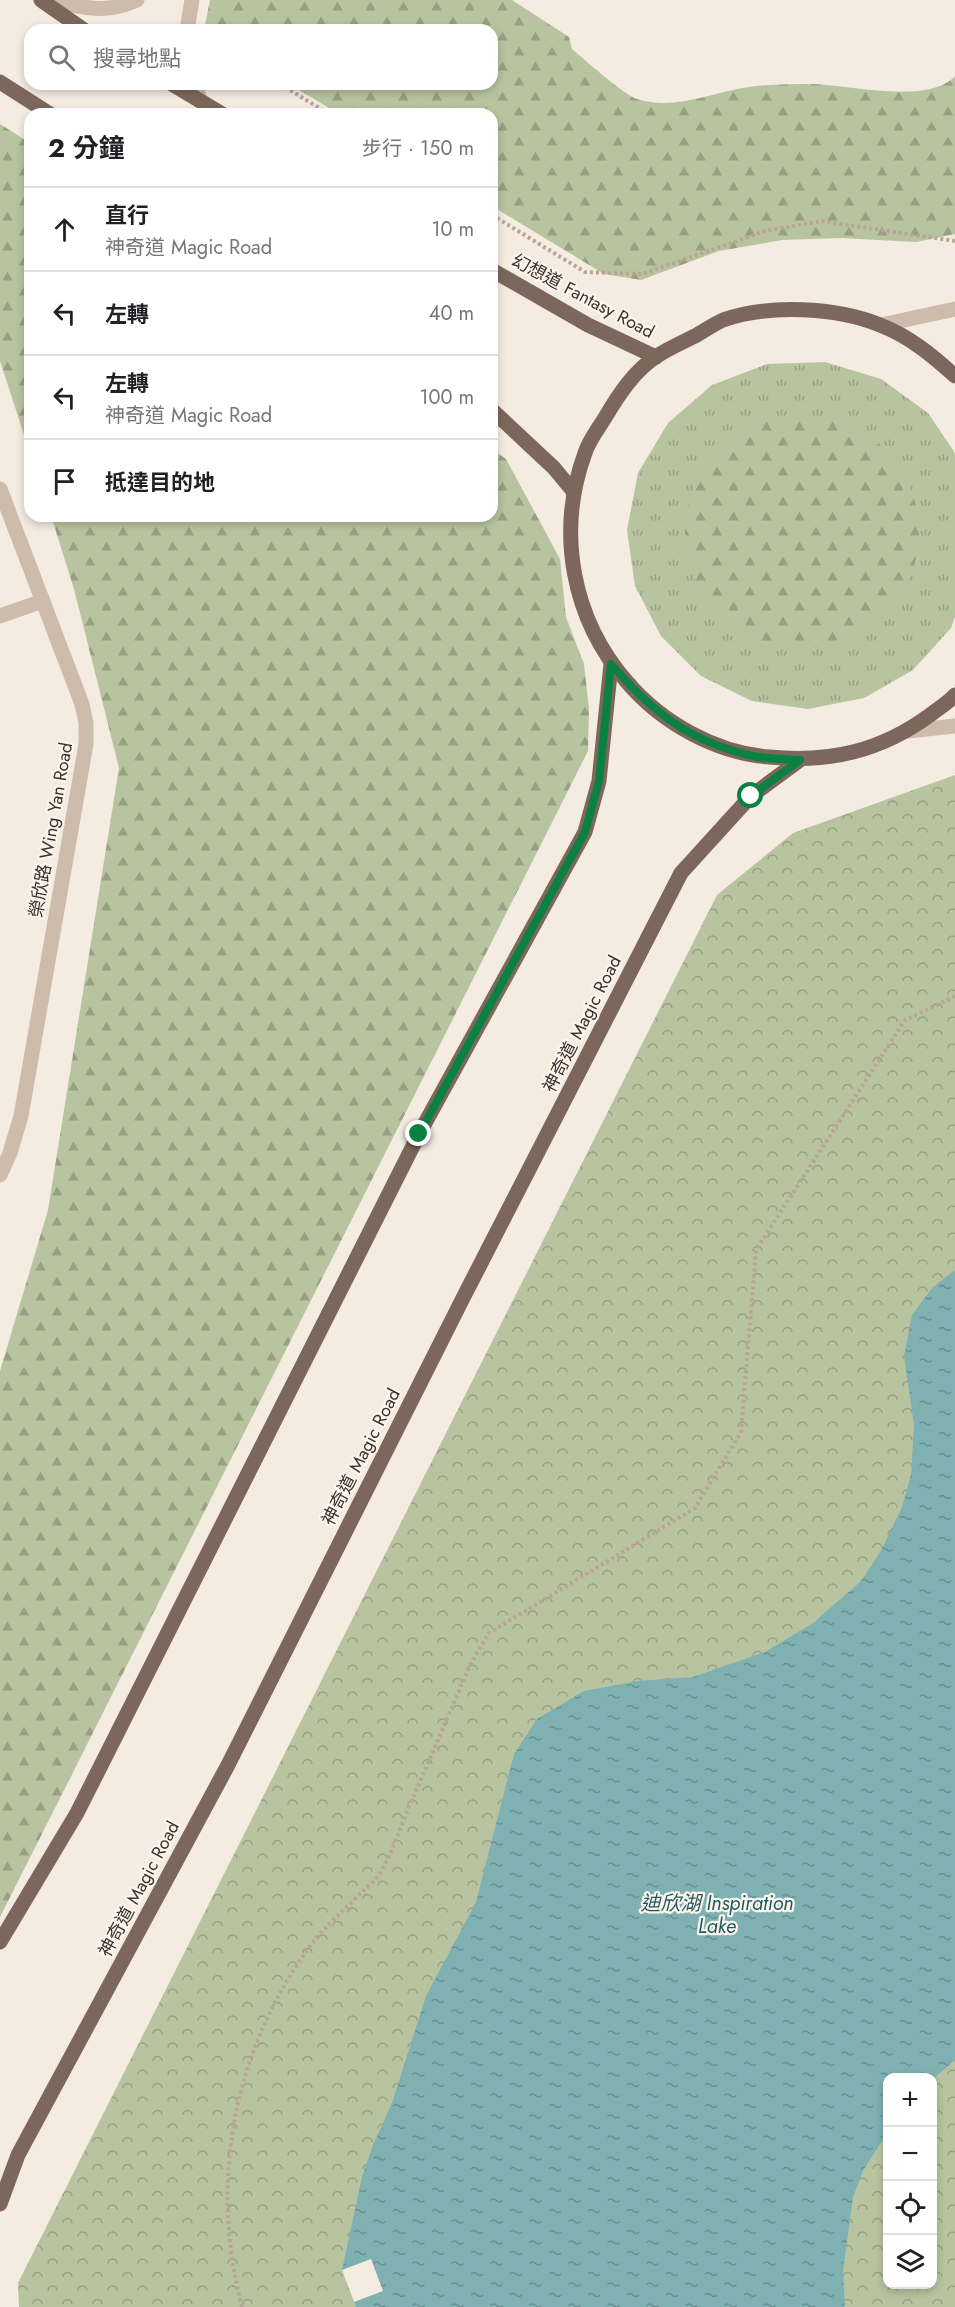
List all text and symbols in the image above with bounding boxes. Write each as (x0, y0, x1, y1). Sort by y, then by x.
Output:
search box (24, 24, 498, 90)
icon: search (45, 41, 78, 74)
text: 搜尋地點 (93, 42, 181, 74)
text: 2 分鐘 (48, 129, 125, 167)
text: 步行 · 150 m (362, 134, 474, 163)
text: 直行 (105, 199, 149, 231)
icon: ahead (48, 213, 81, 246)
text: 10 m (431, 215, 474, 244)
text: 神奇道 Magic Road (105, 233, 272, 262)
street label: 幻想道 Fantasy Road (507, 247, 659, 345)
icon: left (48, 297, 81, 330)
text: 左轉 (105, 298, 149, 330)
text: 40 m (429, 299, 474, 328)
text: 左轉 (105, 367, 149, 399)
icon: left (48, 381, 81, 414)
text: 100 m (419, 383, 474, 412)
text: 神奇道 Magic Road (105, 401, 272, 430)
icon: arrive (48, 465, 81, 498)
text: 抵達目的地 (105, 466, 215, 498)
street label: 榮欣路 Wing Yan Road (23, 740, 79, 920)
route start (737, 782, 763, 808)
street label: 神奇道 Magic Road (536, 951, 628, 1097)
route end (405, 1120, 431, 1146)
street label: 神奇道 Magic Road (315, 1384, 407, 1530)
street label: 神奇道 Magic Road (92, 1816, 186, 1962)
water label: 迪欣湖 Inspiration Lake (640, 1889, 794, 1941)
map controls (883, 2073, 937, 2289)
button: + (883, 2073, 937, 2127)
button: − (883, 2127, 937, 2181)
button: locate (883, 2181, 937, 2235)
button: layers (883, 2235, 937, 2289)

